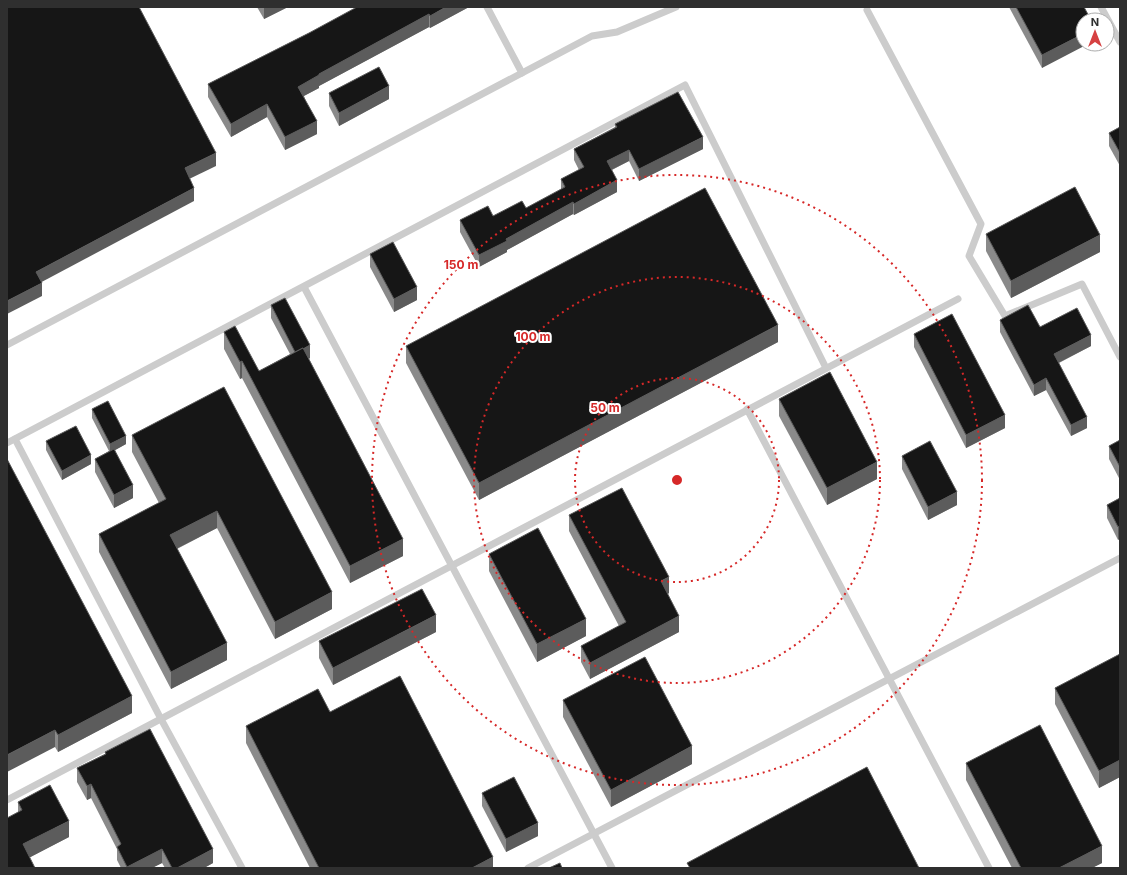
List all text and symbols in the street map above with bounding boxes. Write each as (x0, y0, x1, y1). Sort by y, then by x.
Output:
north arrow (1075, 12, 1115, 52)
text: N (1091, 15, 1099, 29)
text: 150 m (444, 257, 478, 272)
text: 100 m (515, 329, 551, 344)
text: 50 m (590, 400, 620, 415)
centre of rings (670, 473, 684, 487)

